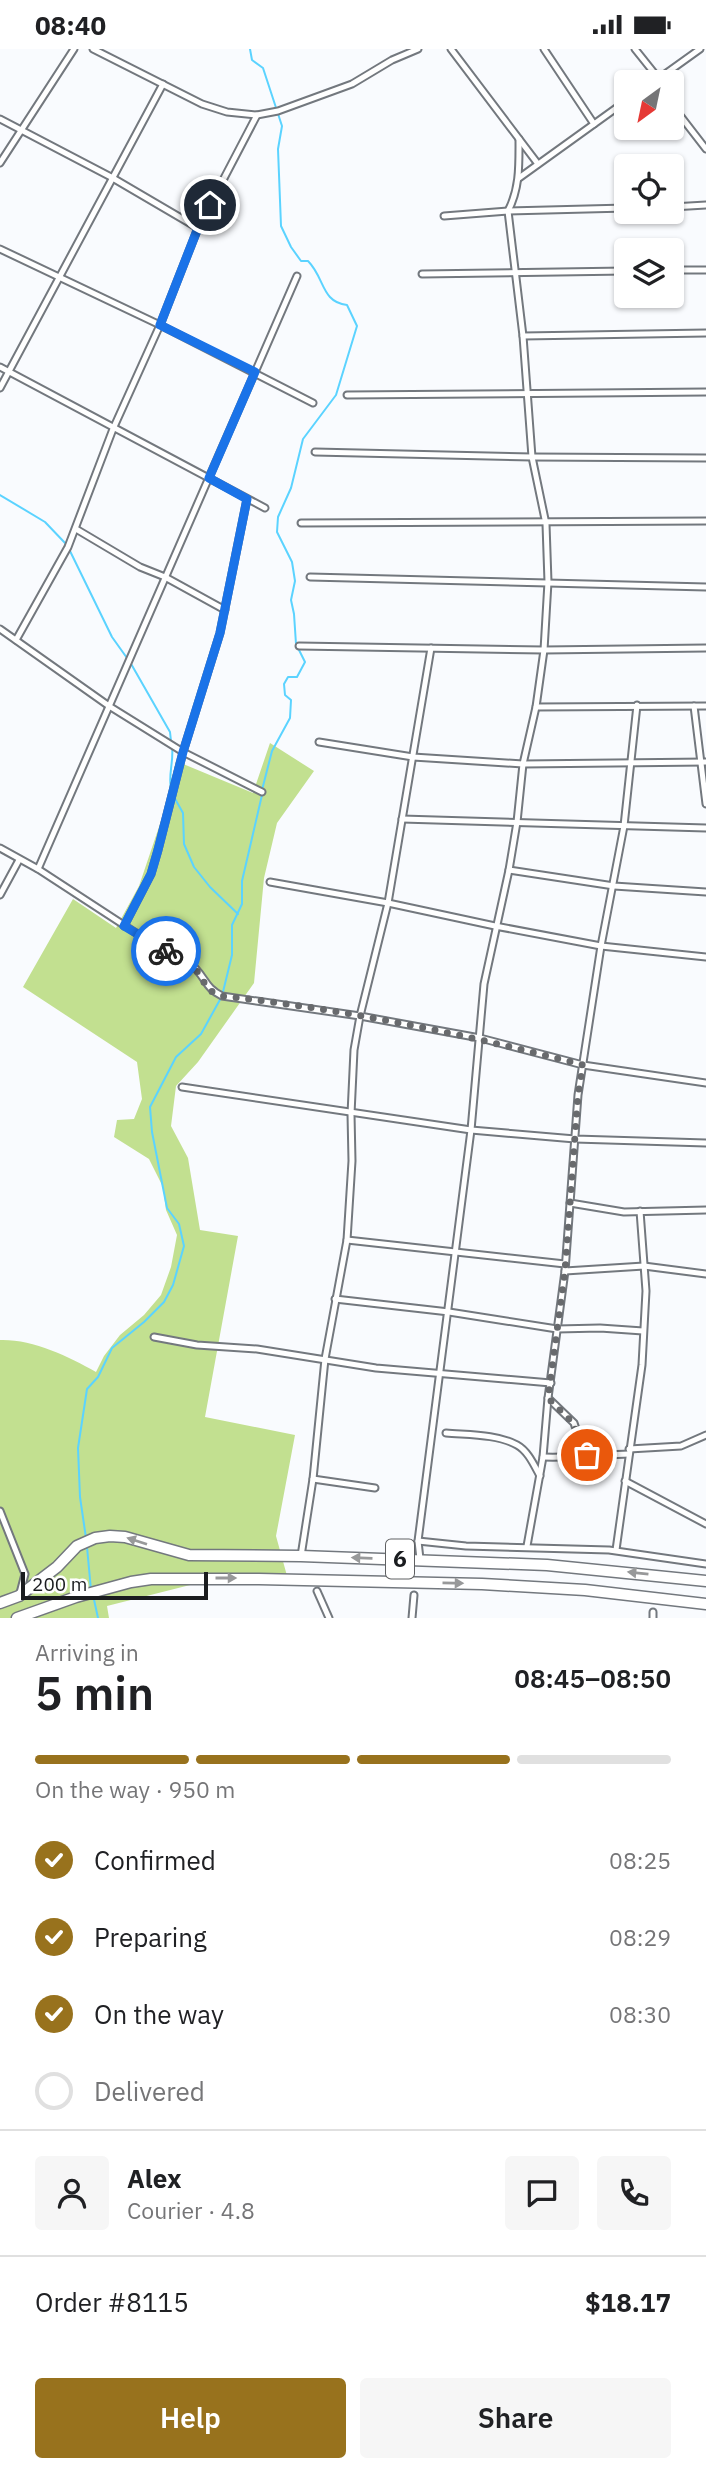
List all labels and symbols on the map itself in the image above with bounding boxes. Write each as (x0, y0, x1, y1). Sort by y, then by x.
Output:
north arrow (614, 70, 684, 140)
pin (180, 175, 240, 235)
courier (131, 916, 201, 986)
pin (557, 1425, 617, 1485)
one-way arrow (126, 1535, 147, 1546)
road number: 6 (386, 1539, 414, 1579)
one-way arrow (351, 1553, 373, 1564)
one-way arrow (627, 1567, 649, 1578)
scale bar (21, 1569, 208, 1601)
one-way arrow (215, 1572, 237, 1584)
one-way arrow (442, 1578, 464, 1589)

